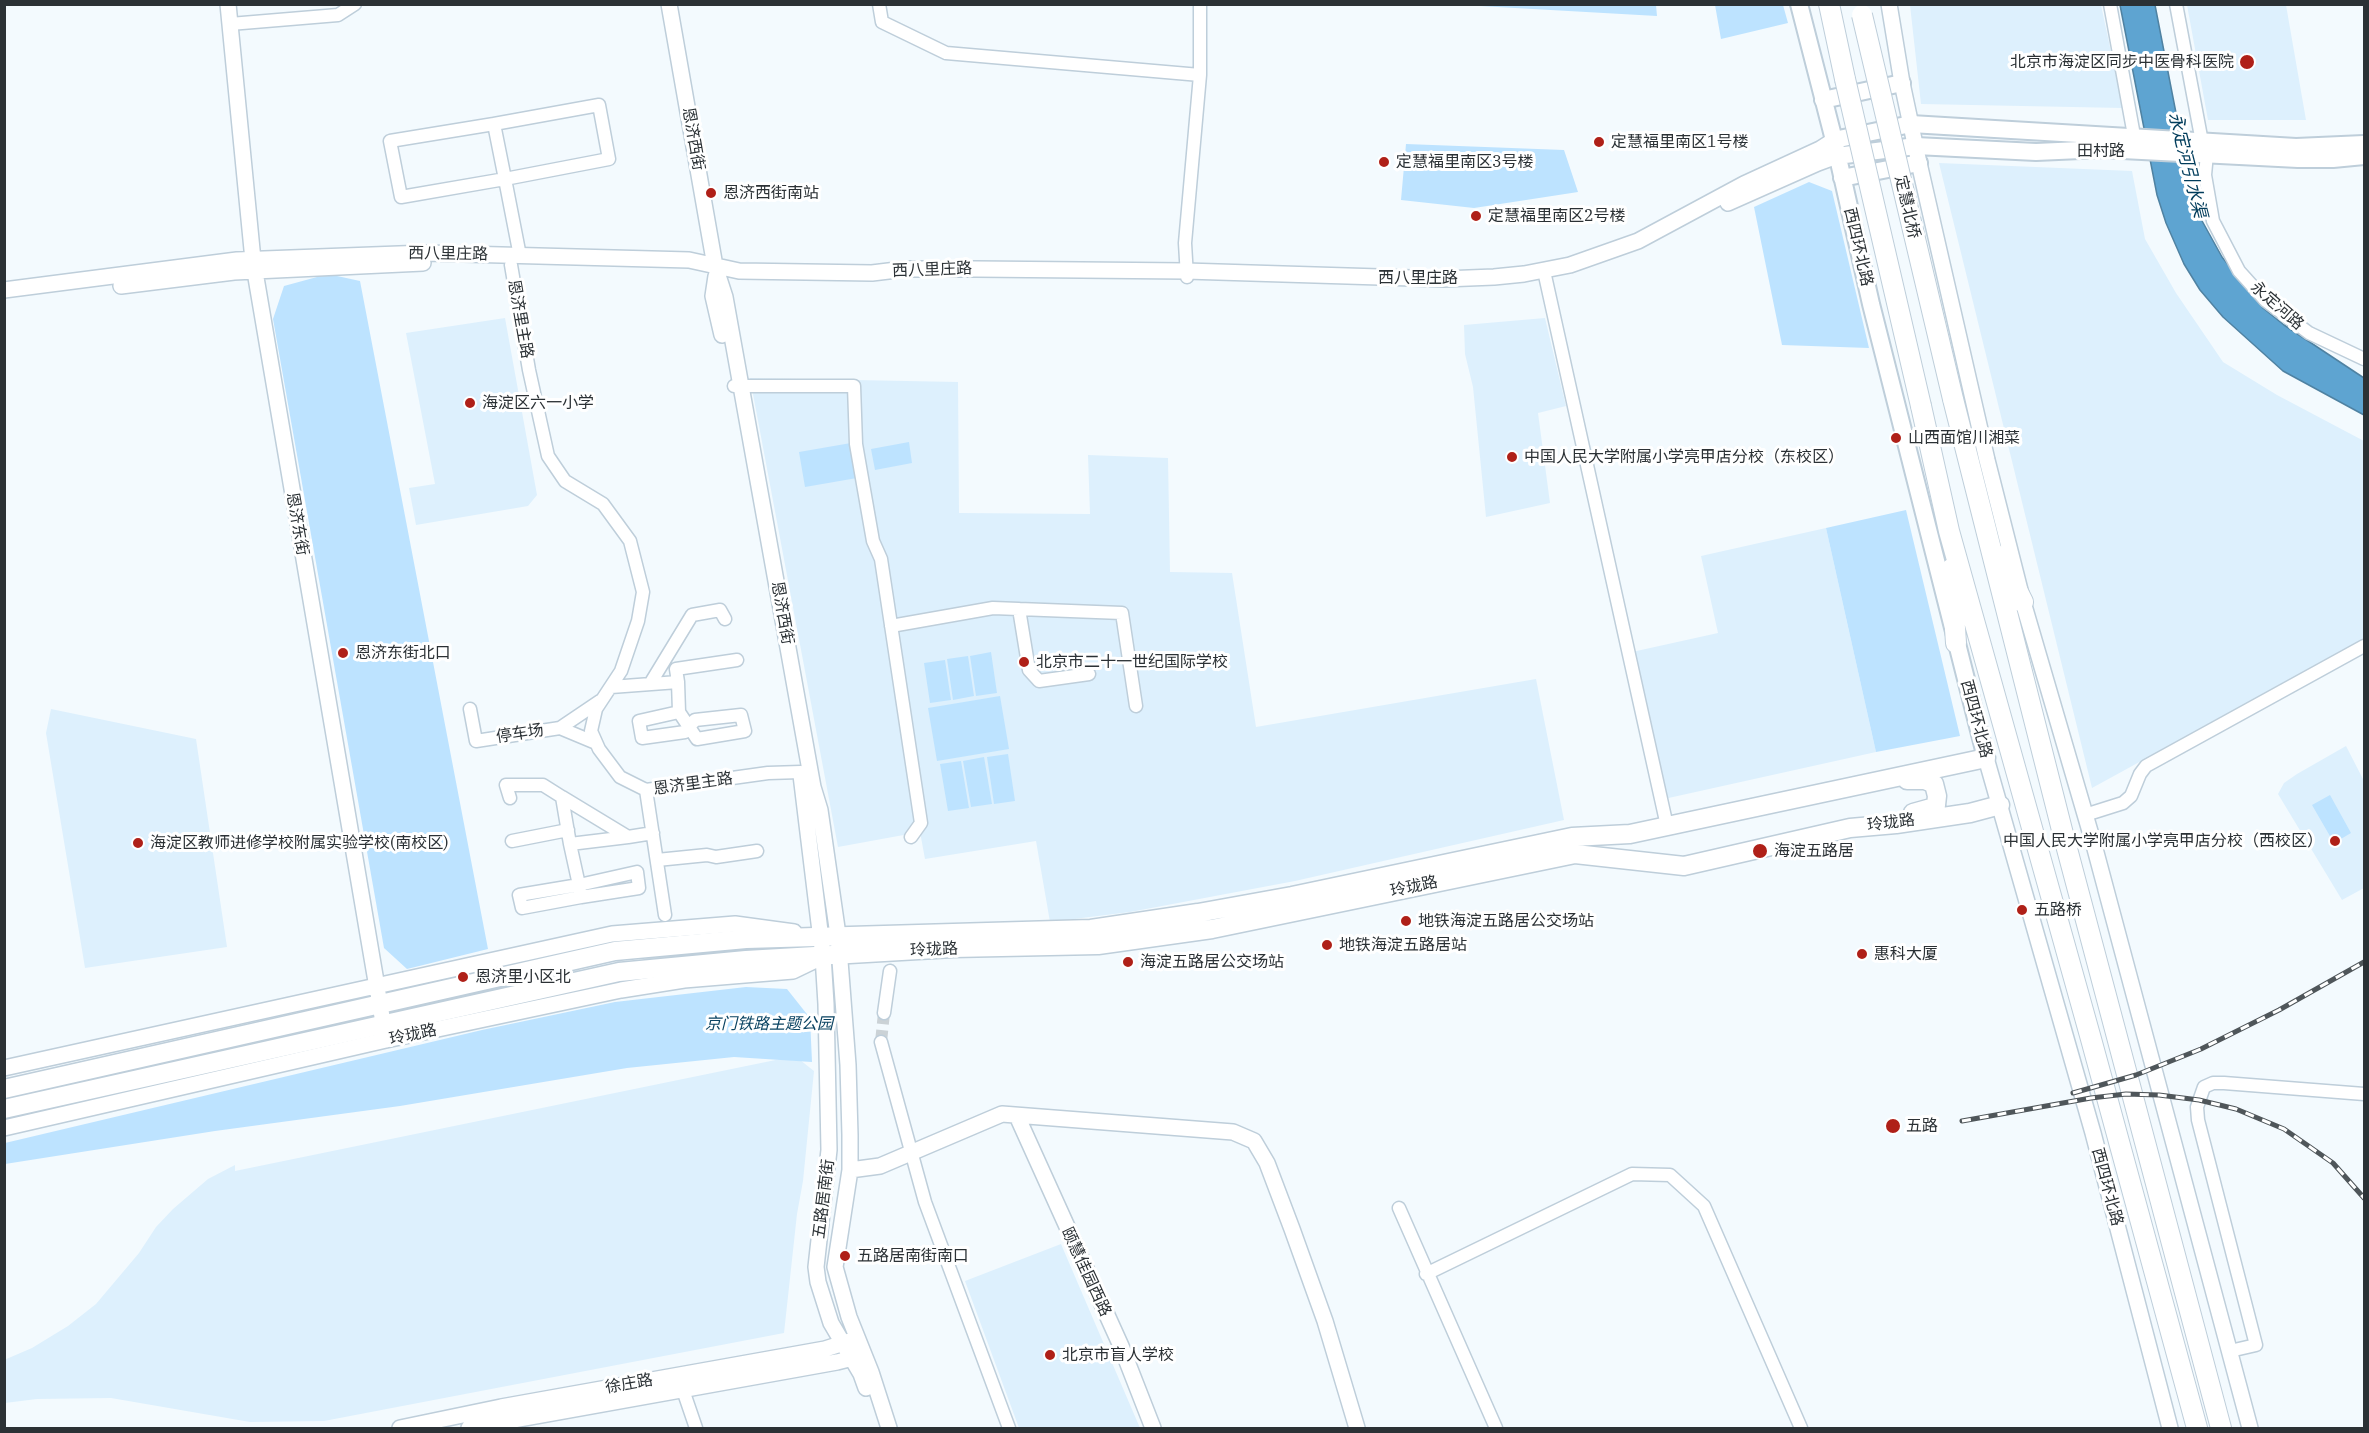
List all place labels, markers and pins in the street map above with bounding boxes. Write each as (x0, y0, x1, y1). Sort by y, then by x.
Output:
place label: 北京市海淀区同步中医骨科医院 (2010, 52, 2234, 72)
marker: 北京市海淀区同步中医骨科医院 (2238, 53, 2256, 71)
place label: 定慧福里南区1号楼 (1611, 132, 1749, 152)
marker: 定慧福里南区1号楼 (1592, 135, 1606, 149)
place label: 定慧福里南区3号楼 (1396, 152, 1534, 172)
marker: 定慧福里南区3号楼 (1377, 155, 1391, 169)
place label: 恩济西街南站 (723, 183, 819, 203)
marker: 恩济西街南站 (704, 186, 718, 200)
place label: 定慧福里南区2号楼 (1488, 206, 1626, 226)
marker: 定慧福里南区2号楼 (1469, 209, 1483, 223)
place label: 海淀区六一小学 (482, 393, 594, 413)
marker: 海淀区六一小学 (463, 396, 477, 410)
place label: 山西面馆川湘菜 (1908, 428, 2020, 448)
marker: 山西面馆川湘菜 (1889, 431, 1903, 445)
place label: 中国人民大学附属小学亮甲店分校（东校区） (1524, 447, 1844, 467)
marker: 中国人民大学附属小学亮甲店分校（东校区） (1505, 450, 1519, 464)
place label: 恩济东街北口 (355, 643, 451, 663)
marker: 恩济东街北口 (336, 646, 350, 660)
place label: 北京市二十一世纪国际学校 (1036, 652, 1228, 672)
marker: 北京市二十一世纪国际学校 (1017, 655, 1031, 669)
place label: 中国人民大学附属小学亮甲店分校（西校区） (2003, 831, 2323, 851)
place label: 海淀区教师进修学校附属实验学校(南校区) (150, 833, 449, 853)
marker: 中国人民大学附属小学亮甲店分校（西校区） (2328, 834, 2342, 848)
marker: 海淀区教师进修学校附属实验学校(南校区) (131, 836, 145, 850)
place label: 海淀五路居 (1774, 841, 1854, 861)
marker: 海淀五路居 (1751, 842, 1769, 860)
place label: 五路桥 (2034, 900, 2082, 920)
marker: 五路桥 (2015, 903, 2029, 917)
place label: 地铁海淀五路居公交场站 (1418, 911, 1594, 931)
marker: 地铁海淀五路居公交场站 (1399, 914, 1413, 928)
place label: 地铁海淀五路居站 (1339, 935, 1467, 955)
marker: 地铁海淀五路居站 (1320, 938, 1334, 952)
place label: 惠科大厦 (1874, 944, 1938, 964)
marker: 惠科大厦 (1855, 947, 1869, 961)
place label: 海淀五路居公交场站 (1140, 952, 1284, 972)
marker: 海淀五路居公交场站 (1121, 955, 1135, 969)
place label: 恩济里小区北 (475, 967, 571, 987)
marker: 恩济里小区北 (456, 970, 470, 984)
place label: 五路 (1906, 1116, 1938, 1136)
marker: 五路 (1884, 1117, 1902, 1135)
place label: 五路居南街南口 (857, 1246, 969, 1266)
marker: 五路居南街南口 (838, 1249, 852, 1263)
place label: 北京市盲人学校 (1062, 1345, 1174, 1365)
marker: 北京市盲人学校 (1043, 1348, 1057, 1362)

